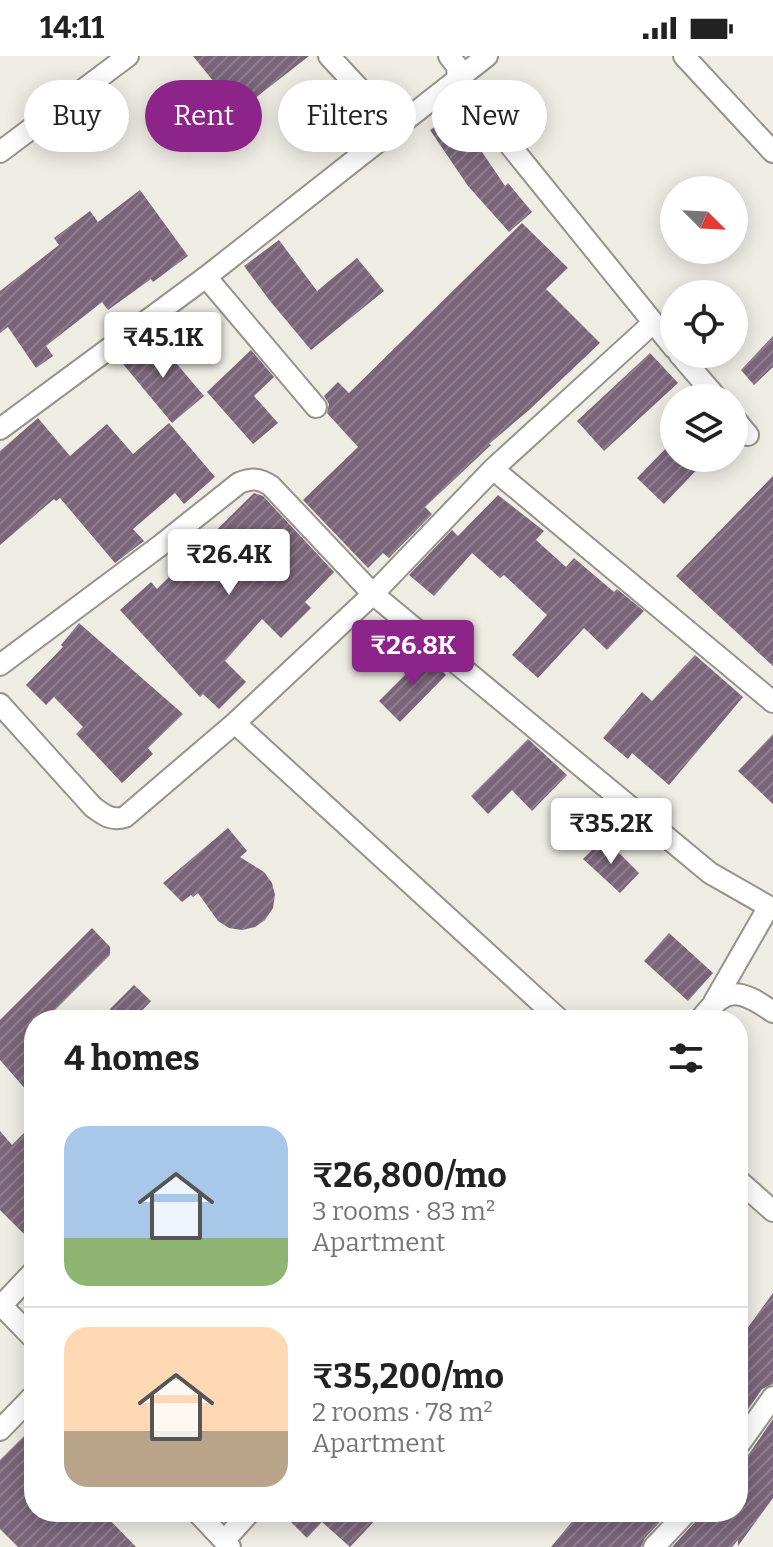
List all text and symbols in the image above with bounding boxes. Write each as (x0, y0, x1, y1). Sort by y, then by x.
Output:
text: 14:11 (40, 10, 104, 46)
chip: Buy (24, 80, 129, 152)
chip: Rent (145, 80, 262, 152)
chip: Filters (278, 80, 416, 152)
chip: New (432, 80, 547, 152)
north arrow (660, 176, 748, 264)
map controls (660, 176, 748, 472)
button: locate (660, 280, 748, 368)
pin: ₹45.1K (98, 312, 228, 380)
text: ₹45.1K (122, 322, 204, 353)
button: layers (660, 384, 748, 472)
pin: ₹26.4K (164, 529, 294, 597)
text: ₹26.4K (186, 539, 272, 570)
pin: ₹26.8K (348, 620, 478, 688)
text: ₹26.8K (370, 630, 456, 661)
pin: ₹35.2K (546, 798, 676, 866)
text: ₹35.2K (569, 808, 653, 839)
icon: filters (664, 1036, 708, 1080)
text: 4 homes (64, 1038, 200, 1079)
text: ₹26,800/mo (312, 1155, 507, 1196)
icon: home (128, 1158, 224, 1254)
text: 3 rooms · 83 m² (312, 1196, 495, 1227)
text: Apartment (312, 1227, 445, 1258)
text: ₹35,200/mo (312, 1356, 504, 1397)
icon: home (128, 1359, 224, 1455)
text: 2 rooms · 78 m² (312, 1397, 493, 1428)
text: Apartment (312, 1428, 445, 1459)

